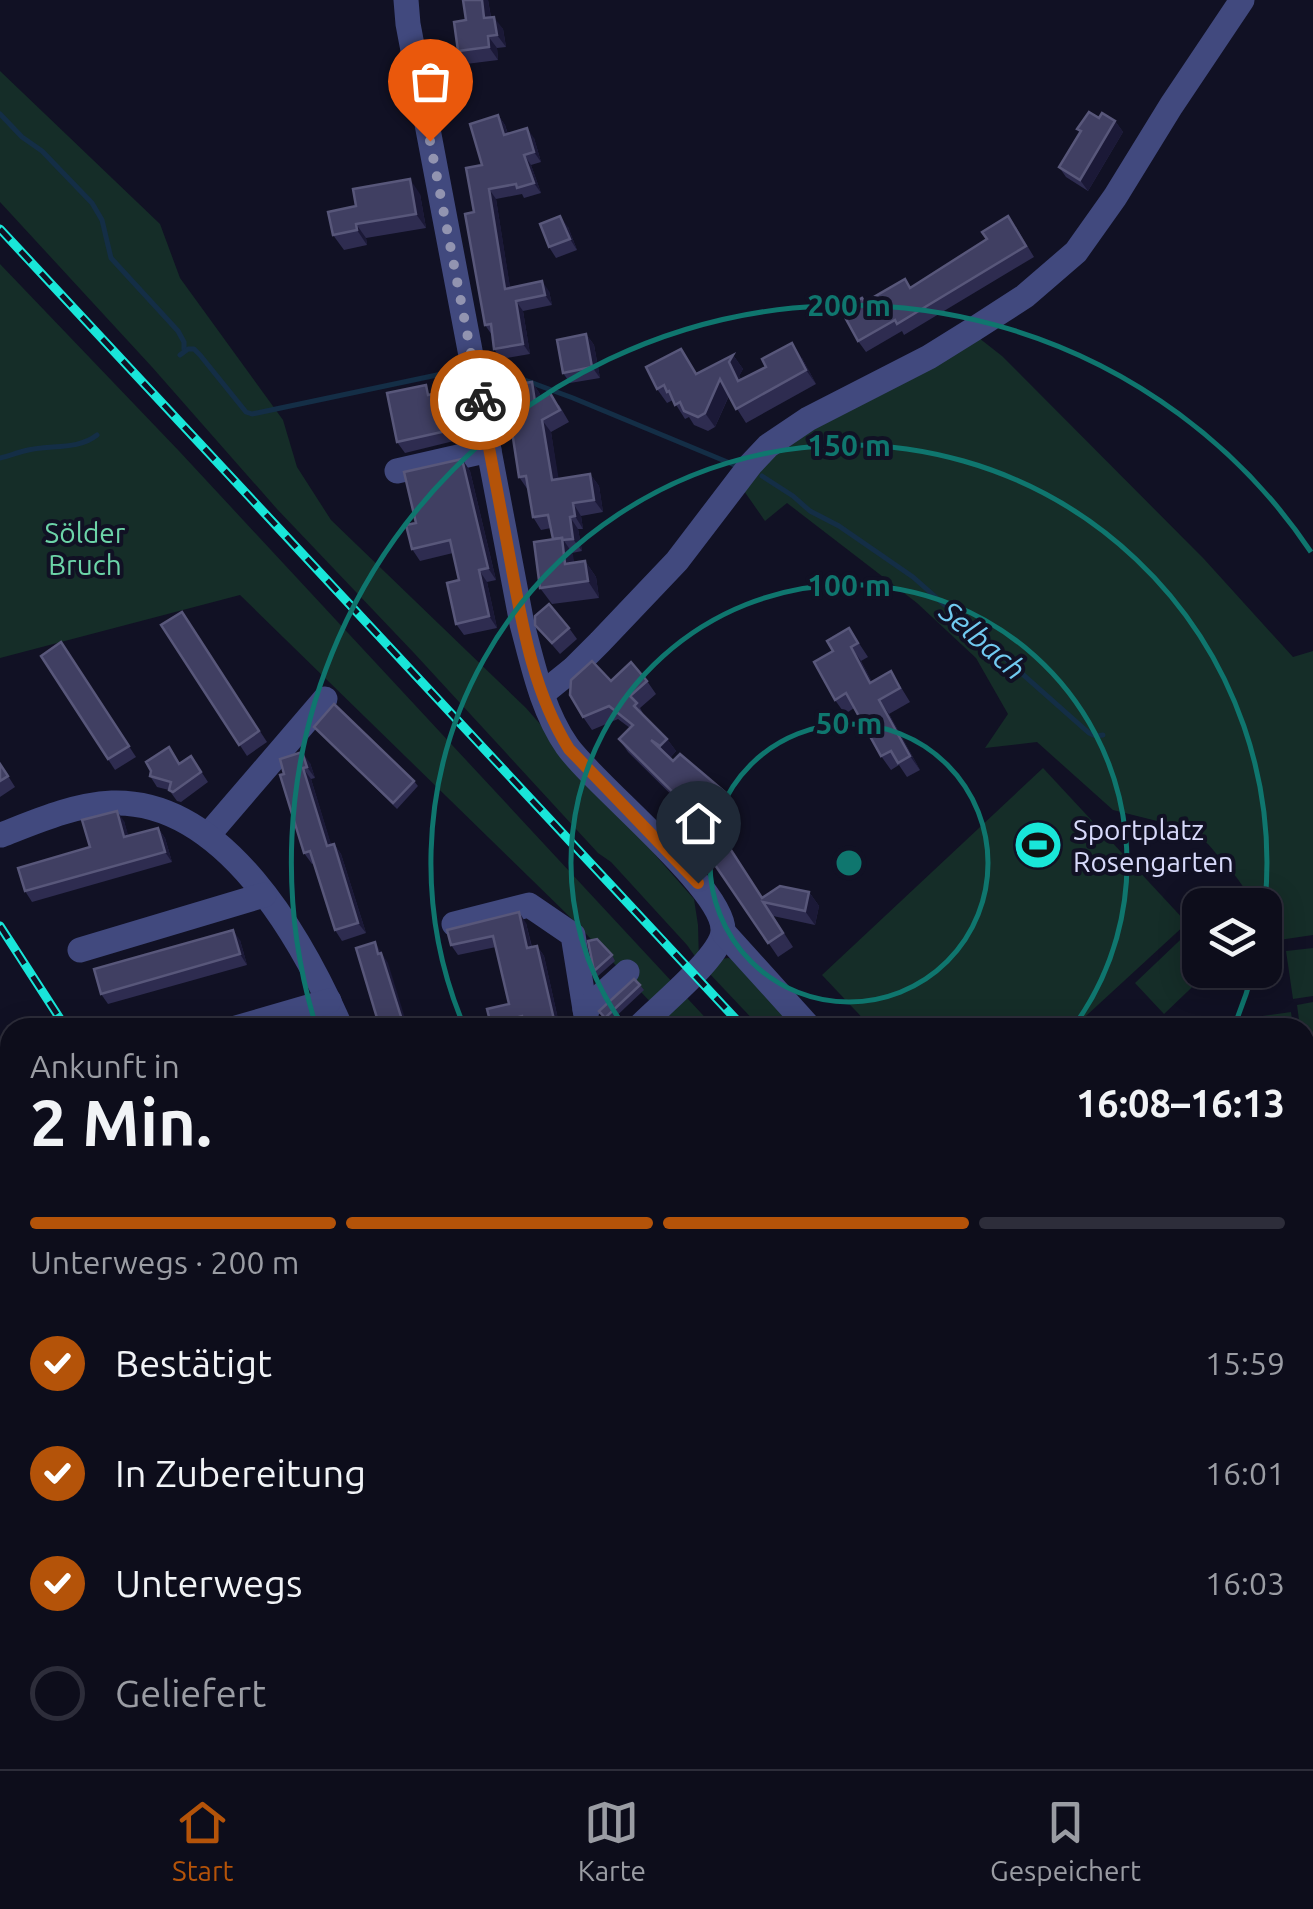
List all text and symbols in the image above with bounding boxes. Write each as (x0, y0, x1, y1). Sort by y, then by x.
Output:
pin (388, 39, 473, 142)
icon: bag (403, 54, 458, 109)
text: 200 m (807, 288, 891, 322)
courier (430, 350, 530, 450)
icon: bike (453, 373, 508, 428)
text: 150 m (807, 428, 891, 462)
park label: Sölder Bruch (45, 517, 126, 580)
text: 100 m (807, 568, 891, 602)
water label: Selbach (933, 593, 1033, 686)
text: 50 m (816, 706, 882, 740)
pin (656, 781, 741, 884)
icon: home (671, 796, 726, 851)
place label: Sportplatz Rosengarten (1073, 814, 1234, 877)
sports icon: Sportplatz Rosengarten (1012, 819, 1064, 871)
centre of rings (831, 845, 867, 881)
map controls (1182, 888, 1282, 988)
button: layers (1182, 888, 1282, 988)
text: Ankunft in (30, 1048, 180, 1084)
text: 16:08–16:13 (1076, 1082, 1285, 1124)
text: 2 Min. (30, 1085, 212, 1158)
text: Unterwegs · 200 m (30, 1244, 299, 1280)
icon: check (30, 1336, 85, 1391)
text: Bestätigt (115, 1342, 272, 1384)
text: 15:59 (1205, 1345, 1285, 1381)
icon: check (30, 1446, 85, 1501)
text: In Zubereitung (115, 1452, 366, 1494)
text: 16:01 (1205, 1455, 1285, 1491)
icon: check (30, 1556, 85, 1611)
text: Unterwegs (115, 1562, 302, 1604)
text: 16:03 (1205, 1565, 1285, 1601)
text: Geliefert (115, 1672, 266, 1714)
tab: Start (172, 1795, 234, 1886)
tab: Karte (578, 1795, 646, 1886)
tab: Gespeichert (990, 1795, 1141, 1886)

